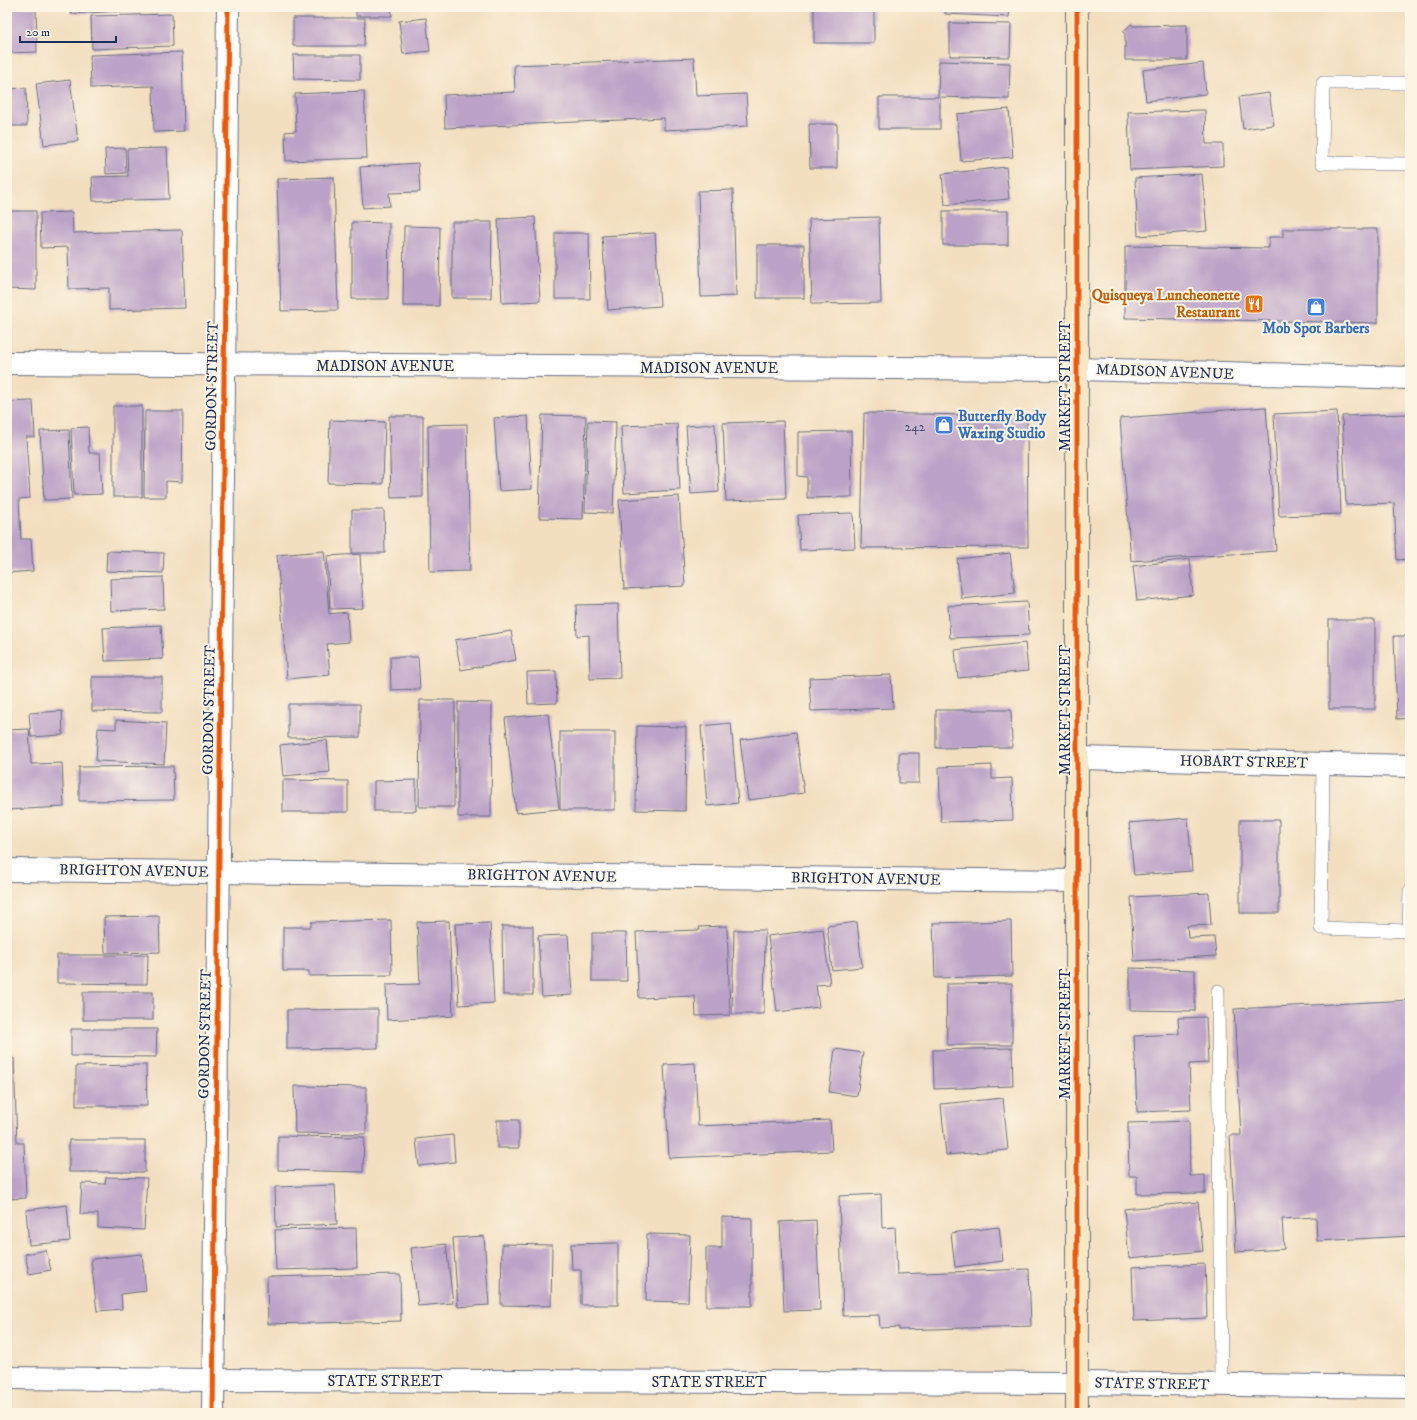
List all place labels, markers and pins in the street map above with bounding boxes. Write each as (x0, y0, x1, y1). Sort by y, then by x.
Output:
place label: Quisqueya Luncheonette Restaurant (1092, 286, 1241, 322)
restaurant icon: Quisqueya Luncheonette Restaurant (1243, 293, 1265, 315)
shop icon: Mob Spot Barbers (1305, 296, 1327, 318)
place label: Mob Spot Barbers (1262, 319, 1370, 338)
place label: Butterfly Body Waxing Studio (957, 407, 1047, 443)
shop icon: Butterfly Body Waxing Studio (933, 414, 955, 436)

